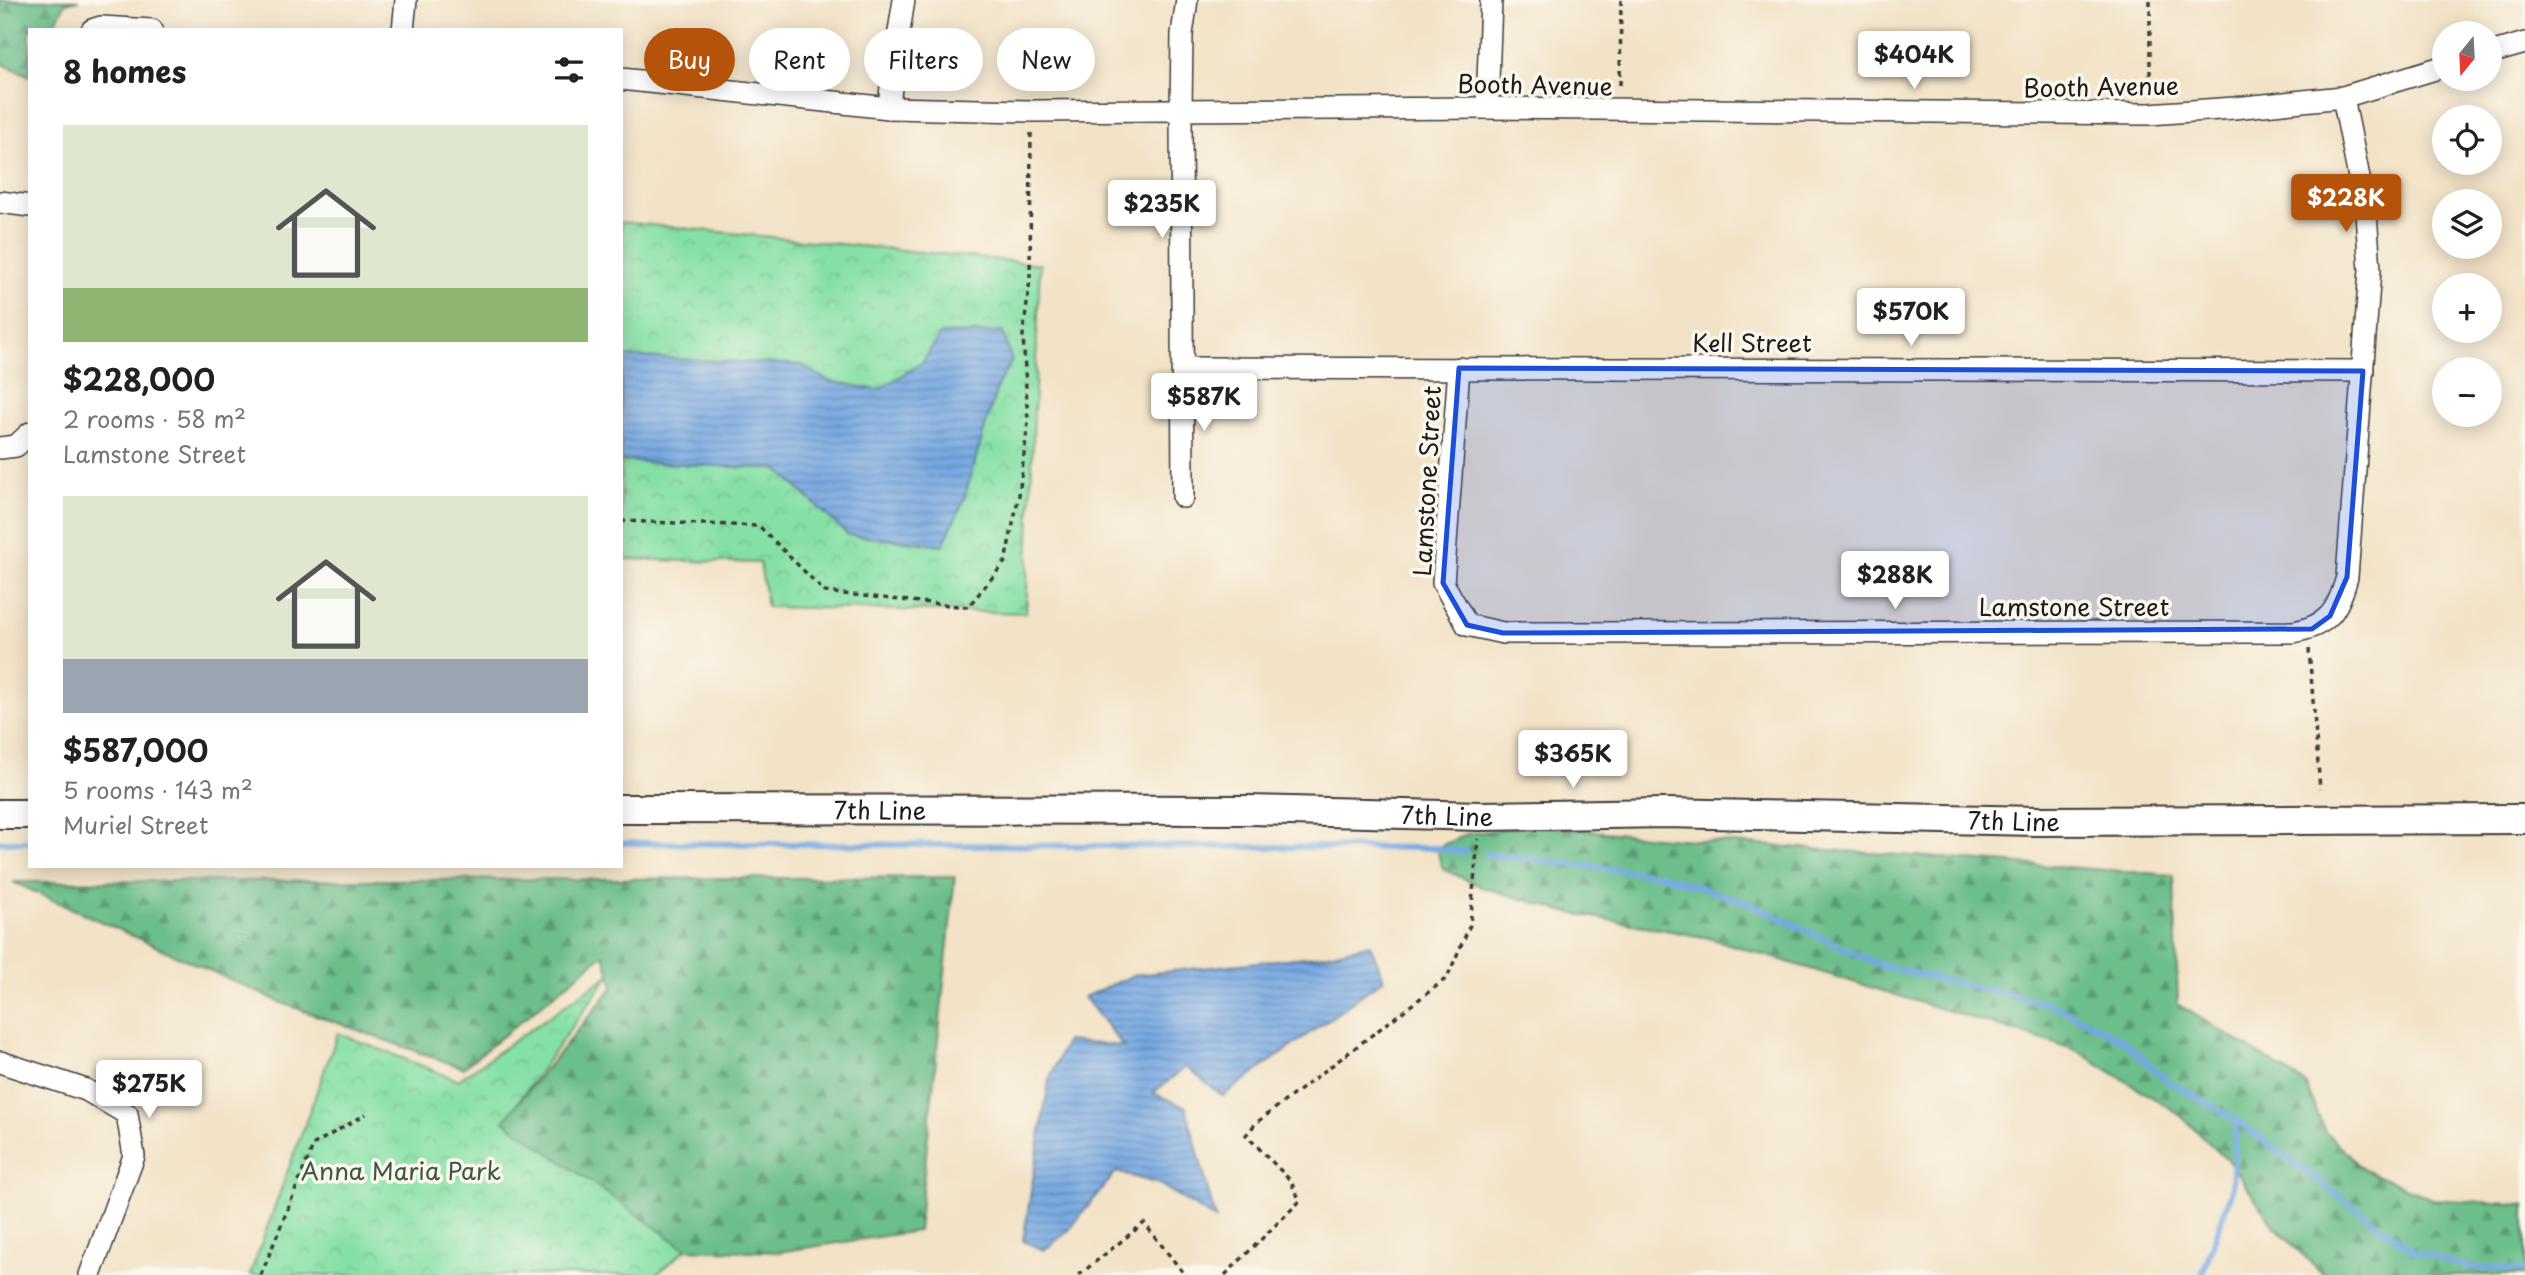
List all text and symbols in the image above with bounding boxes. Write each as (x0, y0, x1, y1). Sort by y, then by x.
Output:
north arrow (2432, 21, 2502, 91)
map controls (2432, 21, 2502, 427)
chip: Buy (644, 28, 735, 91)
chip: Rent (749, 28, 850, 91)
chip: Filters (864, 28, 983, 91)
chip: New (997, 28, 1095, 91)
pin: $404K (1865, 32, 1963, 91)
text: $404K (1874, 36, 1954, 71)
text: 8 homes (63, 48, 186, 93)
icon: filters (550, 51, 588, 89)
street label: Booth Avenue (1457, 65, 1613, 103)
street label: Booth Avenue (2023, 67, 2179, 105)
button: locate (2432, 105, 2502, 175)
icon: home (263, 170, 389, 296)
pin: $228K (2297, 174, 2395, 234)
text: $228K (2307, 179, 2385, 214)
pin: $235K (1113, 180, 1211, 240)
text: $235K (1124, 185, 1200, 220)
button: layers (2432, 189, 2502, 259)
button: + (2432, 273, 2502, 343)
pin: $570K (1862, 288, 1960, 348)
text: $570K (1873, 293, 1949, 328)
street label: Kell Street (1692, 324, 1812, 360)
text: $228,000 (63, 356, 215, 401)
button: − (2432, 357, 2502, 427)
pin: $587K (1155, 374, 1253, 433)
text: $587K (1167, 378, 1241, 413)
street label: Lamstone Street (1403, 385, 1449, 577)
text: 2 rooms · 58 m² (63, 401, 246, 436)
text: Lamstone Street (63, 436, 246, 471)
icon: home (263, 541, 389, 667)
pin: $288K (1846, 552, 1944, 611)
text: $288K (1857, 556, 1933, 591)
street label: Lamstone Street (1979, 588, 2170, 624)
text: $587,000 (63, 727, 208, 772)
pin: $365K (1524, 730, 1622, 790)
text: $365K (1534, 735, 1612, 770)
text: 5 rooms · 143 m² (63, 772, 253, 807)
street label: 7th Line (834, 791, 926, 827)
street label: 7th Line (1400, 796, 1493, 834)
street label: 7th Line (1967, 802, 2060, 839)
text: Muriel Street (63, 807, 208, 842)
pin: $275K (100, 1060, 198, 1120)
text: $275K (112, 1065, 186, 1100)
park label: Anna Maria Park (301, 1152, 501, 1188)

